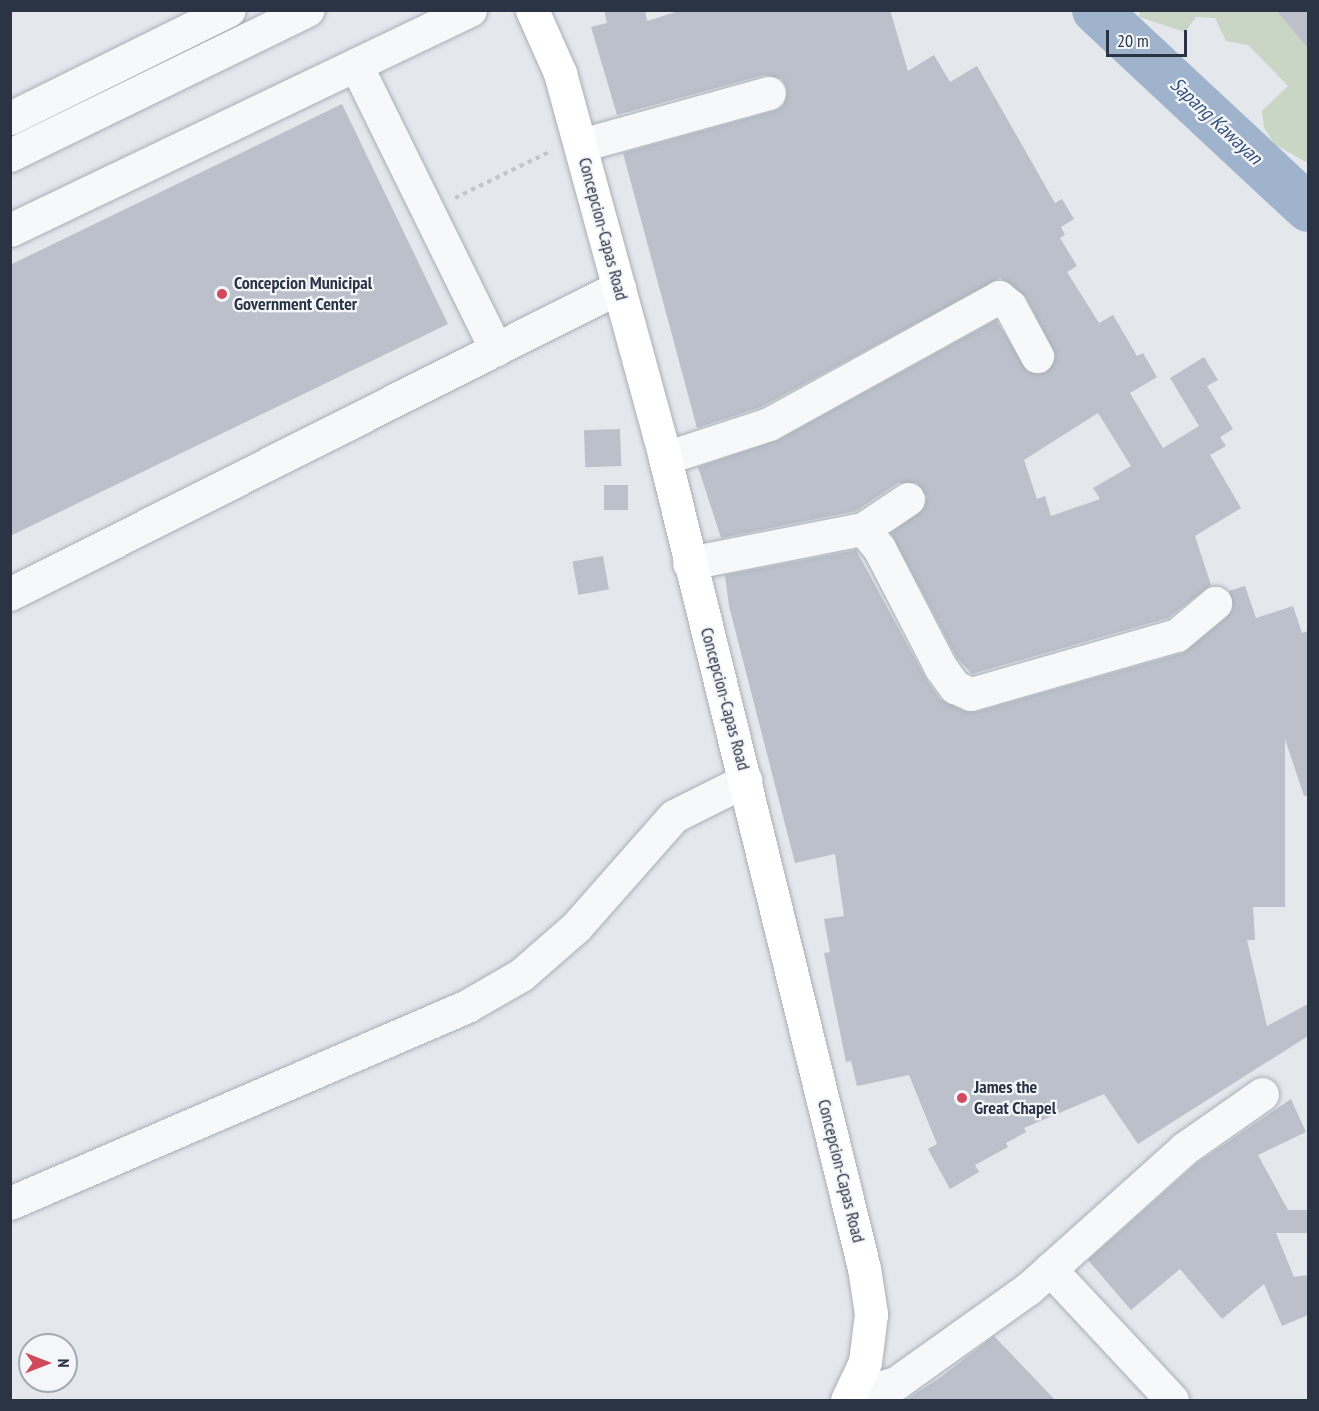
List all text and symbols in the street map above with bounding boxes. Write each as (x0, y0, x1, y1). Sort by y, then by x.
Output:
scale bar (1109, 18, 1190, 56)
text: 20 m (1117, 29, 1149, 52)
water label: Sapang Kawayan (1165, 73, 1267, 169)
street label: Concepcion-Capas Road (574, 155, 632, 303)
place label: Concepcion Municipal Government Center (234, 273, 372, 316)
marker: Concepcion Municipal Government Center (215, 287, 229, 301)
street label: Concepcion-Capas Road (696, 625, 754, 773)
place label: James the Great Chapel (974, 1077, 1056, 1120)
marker: James the Great Chapel (955, 1091, 969, 1105)
street label: Concepcion-Capas Road (813, 1097, 869, 1245)
north arrow (18, 1333, 78, 1393)
text: N (54, 1359, 74, 1367)

